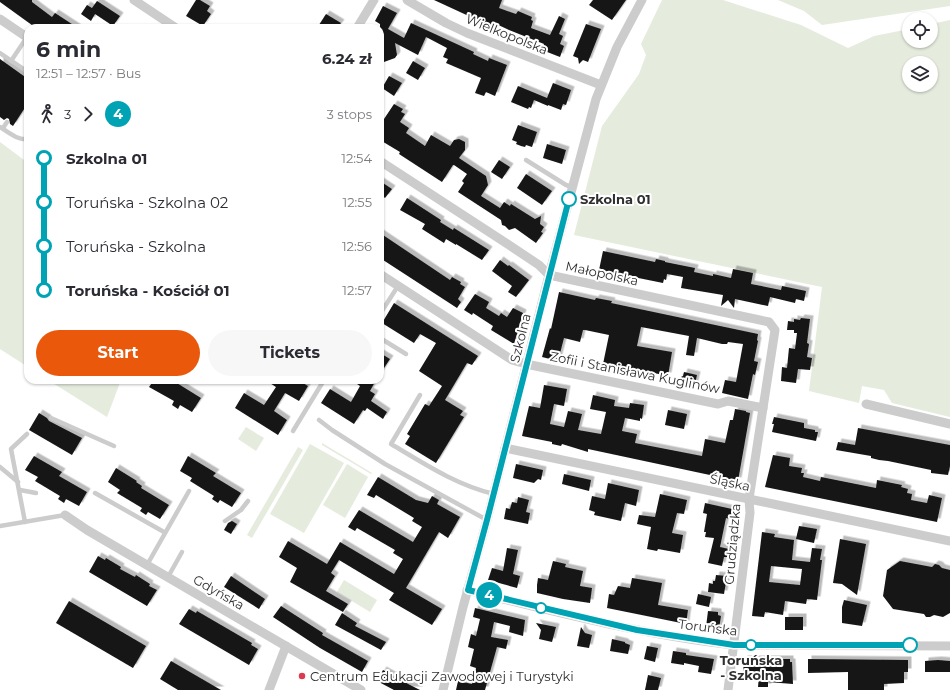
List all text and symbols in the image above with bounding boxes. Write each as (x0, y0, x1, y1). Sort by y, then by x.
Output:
street label: Wielkopolska (464, 10, 550, 58)
map controls (902, 12, 938, 92)
button: locate (902, 12, 938, 48)
text: 6 min (36, 36, 101, 63)
text: 6.24 zł (322, 49, 372, 68)
button: layers (902, 56, 938, 92)
text: 12:51 – 12:57 · Bus (36, 65, 141, 81)
icon: walk (36, 103, 58, 125)
icon: forward (77, 103, 99, 125)
text: 4 (113, 105, 123, 123)
text: 3 (64, 106, 71, 122)
text: 3 stops (327, 106, 372, 122)
text: Szkolna 01 (66, 149, 147, 168)
text: 12:54 (341, 150, 372, 166)
marker: Szkolna 01 (561, 191, 577, 207)
place label: Szkolna 01 (580, 191, 651, 207)
text: Toruńska - Szkolna 02 (66, 193, 228, 212)
text: 12:55 (343, 194, 372, 210)
text: Toruńska - Szkolna (66, 237, 206, 256)
text: 12:56 (342, 238, 372, 254)
street label: Małopolska (564, 257, 640, 289)
text: Toruńska - Kościół 01 (66, 281, 230, 300)
text: 12:57 (342, 282, 372, 298)
street label: Szkolna (506, 312, 534, 364)
button: Start (36, 330, 200, 376)
button: Tickets (208, 330, 372, 376)
street label: Zofii i Stanisława Kuglinów (549, 348, 722, 396)
street label: Śląska (708, 470, 752, 494)
street label: Grudziądzka (720, 503, 744, 585)
street label: Gdyńska (191, 571, 247, 613)
line badge: 4 (476, 582, 502, 608)
text: 4 (484, 586, 494, 604)
unlabelled marker (535, 602, 547, 614)
street label: Toruńska (678, 615, 738, 639)
unlabelled marker (902, 637, 918, 653)
marker: Toruńska - Szkolna (745, 639, 757, 651)
place label: Toruńska - Szkolna (720, 652, 782, 683)
place label: Centrum Edukacji Zawodowej i Turystyki (310, 668, 574, 684)
marker: Centrum Edukacji Zawodowej i Turystyki (297, 671, 307, 681)

